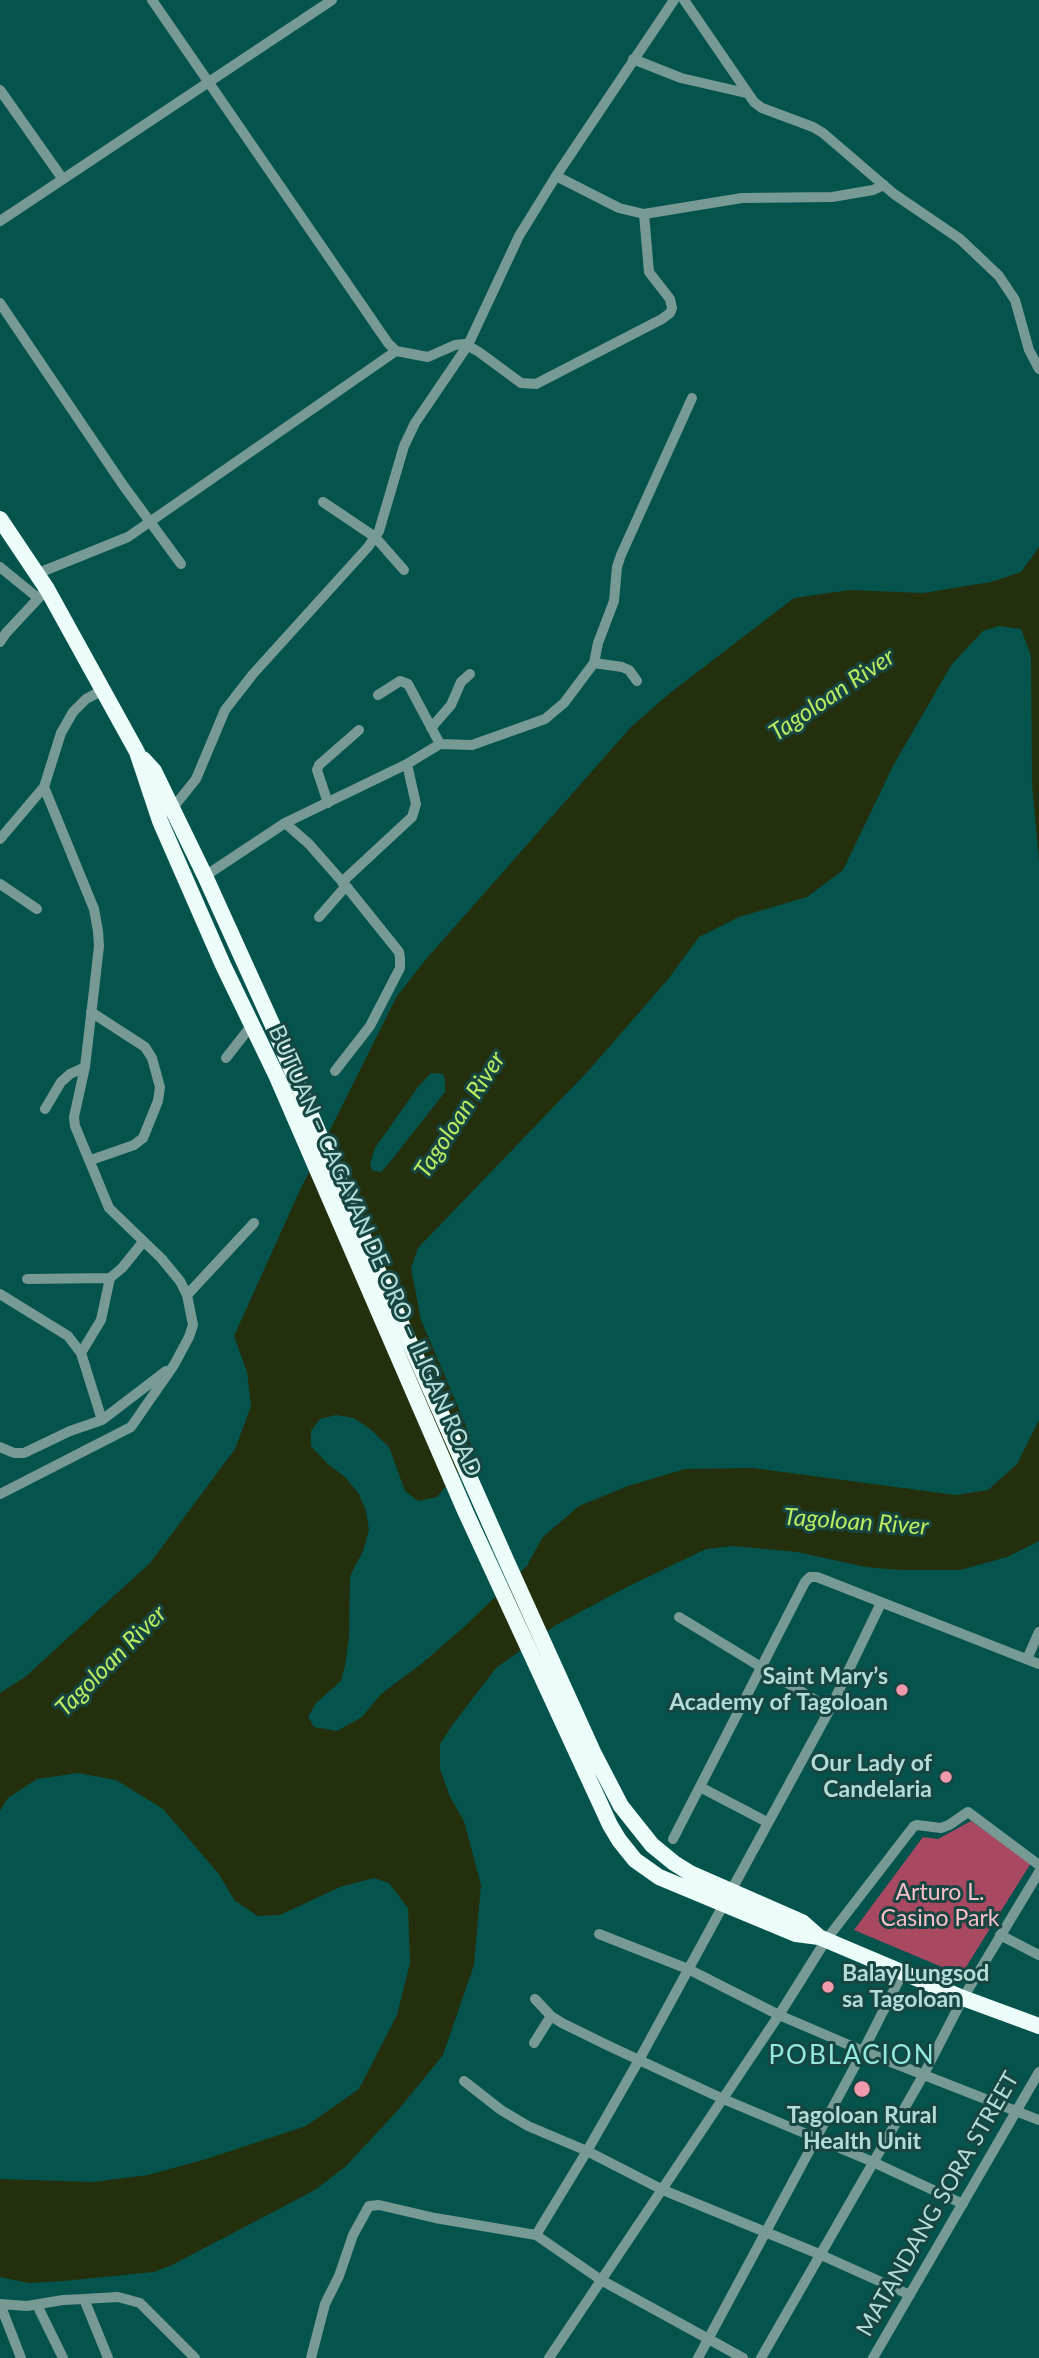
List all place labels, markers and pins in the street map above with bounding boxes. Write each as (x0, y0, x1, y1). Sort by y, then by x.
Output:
place label: Saint Mary’s Academy of Tagoloan (669, 1663, 888, 1717)
marker: Saint Mary’s Academy of Tagoloan (894, 1682, 910, 1698)
place label: Our Lady of Candelaria (811, 1750, 932, 1804)
marker: Our Lady of Candelaria (938, 1769, 954, 1785)
place label: Balay Lungsod sa Tagoloan (842, 1960, 989, 2014)
marker: Balay Lungsod sa Tagoloan (820, 1979, 836, 1995)
marker: Tagoloan Rural Health Unit (852, 2079, 872, 2099)
place label: Tagoloan Rural Health Unit (787, 2102, 937, 2156)

